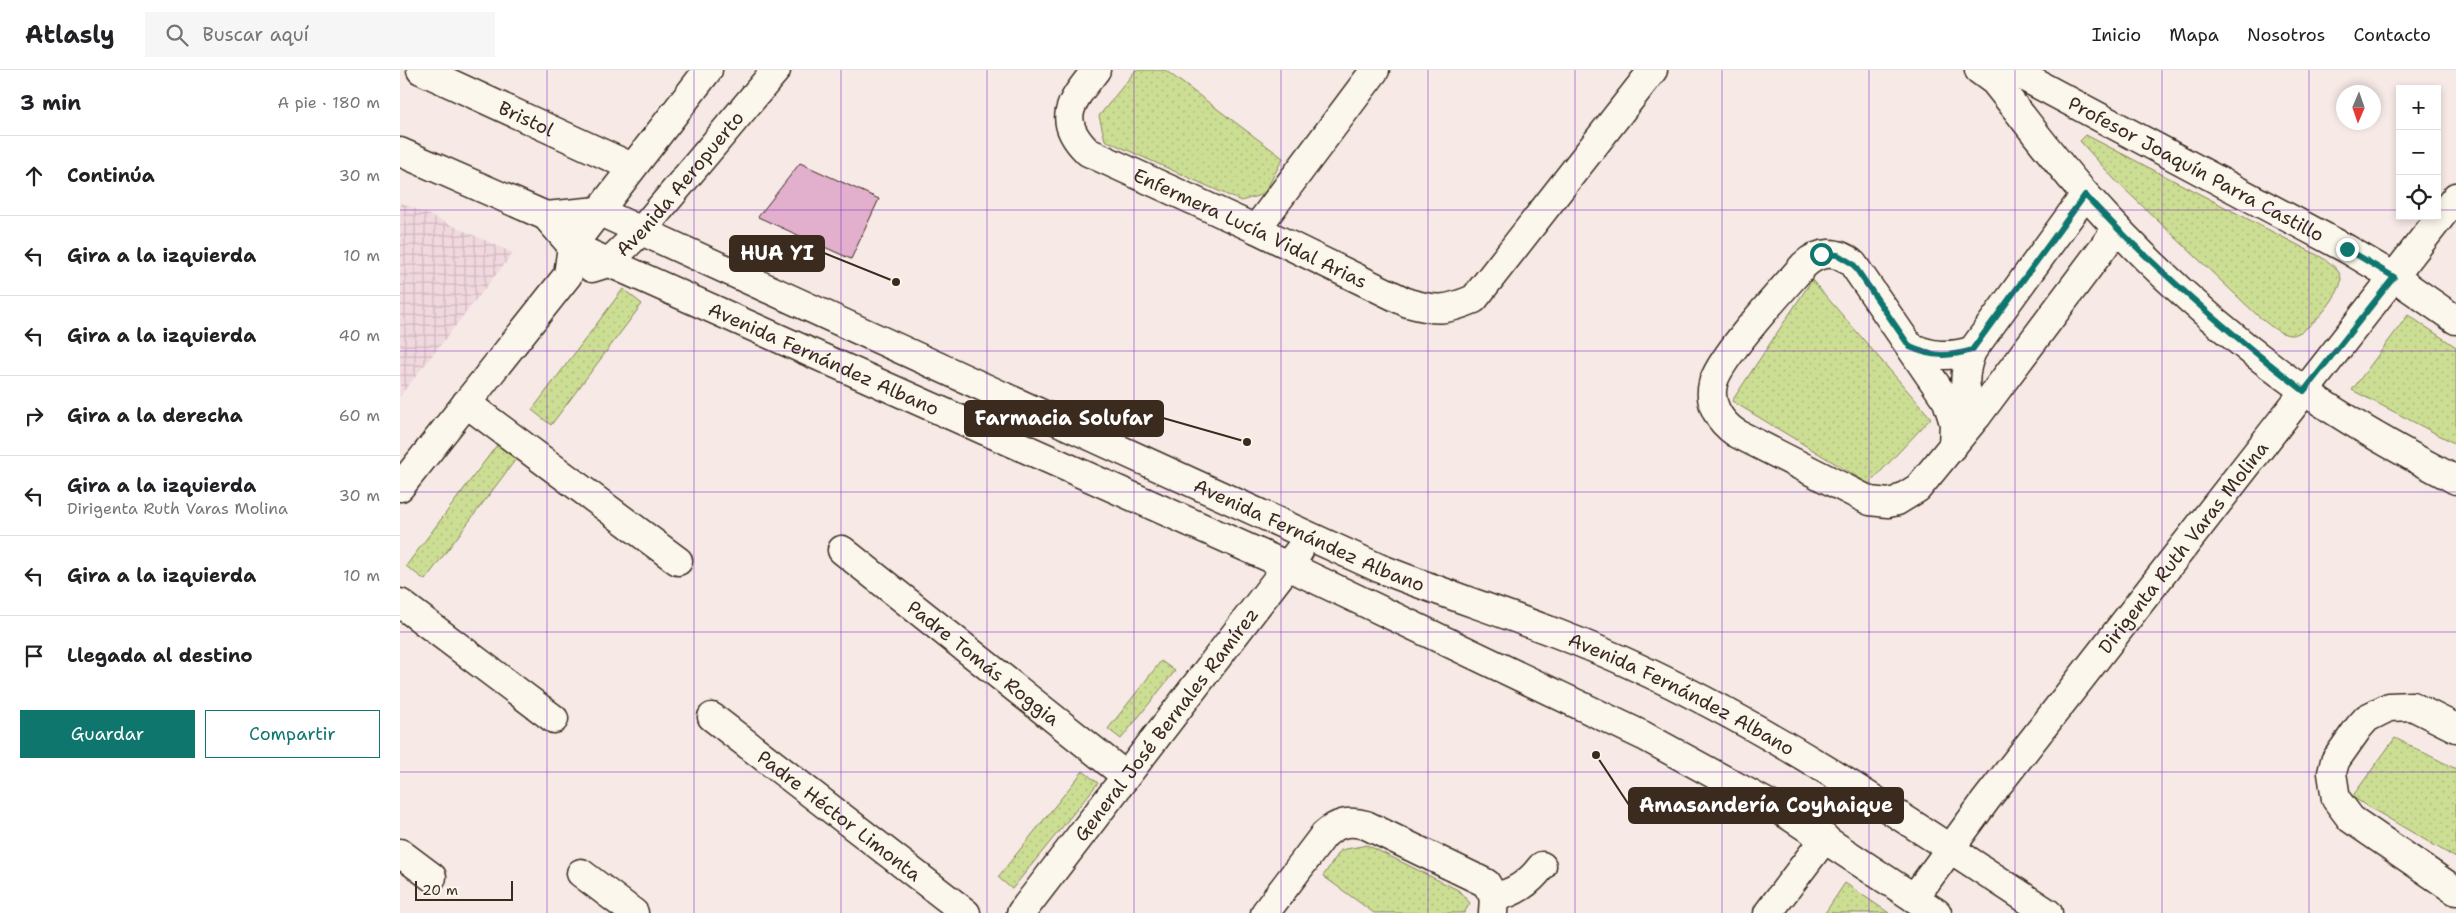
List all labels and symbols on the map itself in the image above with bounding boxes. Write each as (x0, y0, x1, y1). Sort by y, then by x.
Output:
north arrow (2336, 85, 2381, 130)
street label: Profesor Joaquín Parra Castillo (2064, 91, 2328, 248)
street label: Bristol (494, 95, 558, 143)
street label: Avenida Aeropuerto (611, 106, 750, 262)
street label: Enfermera Lucía Vidal Arias (1129, 162, 1371, 294)
callout: HUA YI (730, 236, 824, 271)
route end (2336, 238, 2359, 261)
text: HUA YI (740, 240, 814, 266)
route start (1810, 243, 1833, 266)
street label: Avenida Fernández Albano (704, 297, 943, 421)
callout: Farmacia Solufar (965, 401, 1163, 436)
text: Farmacia Solufar (975, 405, 1154, 431)
street label: Dirigenta Ruth Varas Molina (2093, 436, 2274, 659)
street label: Avenida Fernández Albano (1190, 473, 1428, 597)
street label: Padre Tomás Roggia (902, 595, 1065, 731)
street label: General José Bernales Ramírez (1069, 603, 1264, 846)
street label: Avenida Fernández Albano (1565, 627, 1799, 761)
street label: Padre Héctor Limonta (752, 745, 926, 887)
callout: Amasandería Coyhaique (1629, 788, 1903, 823)
text: Amasandería Coyhaique (1639, 792, 1893, 818)
scale bar (415, 878, 512, 901)

